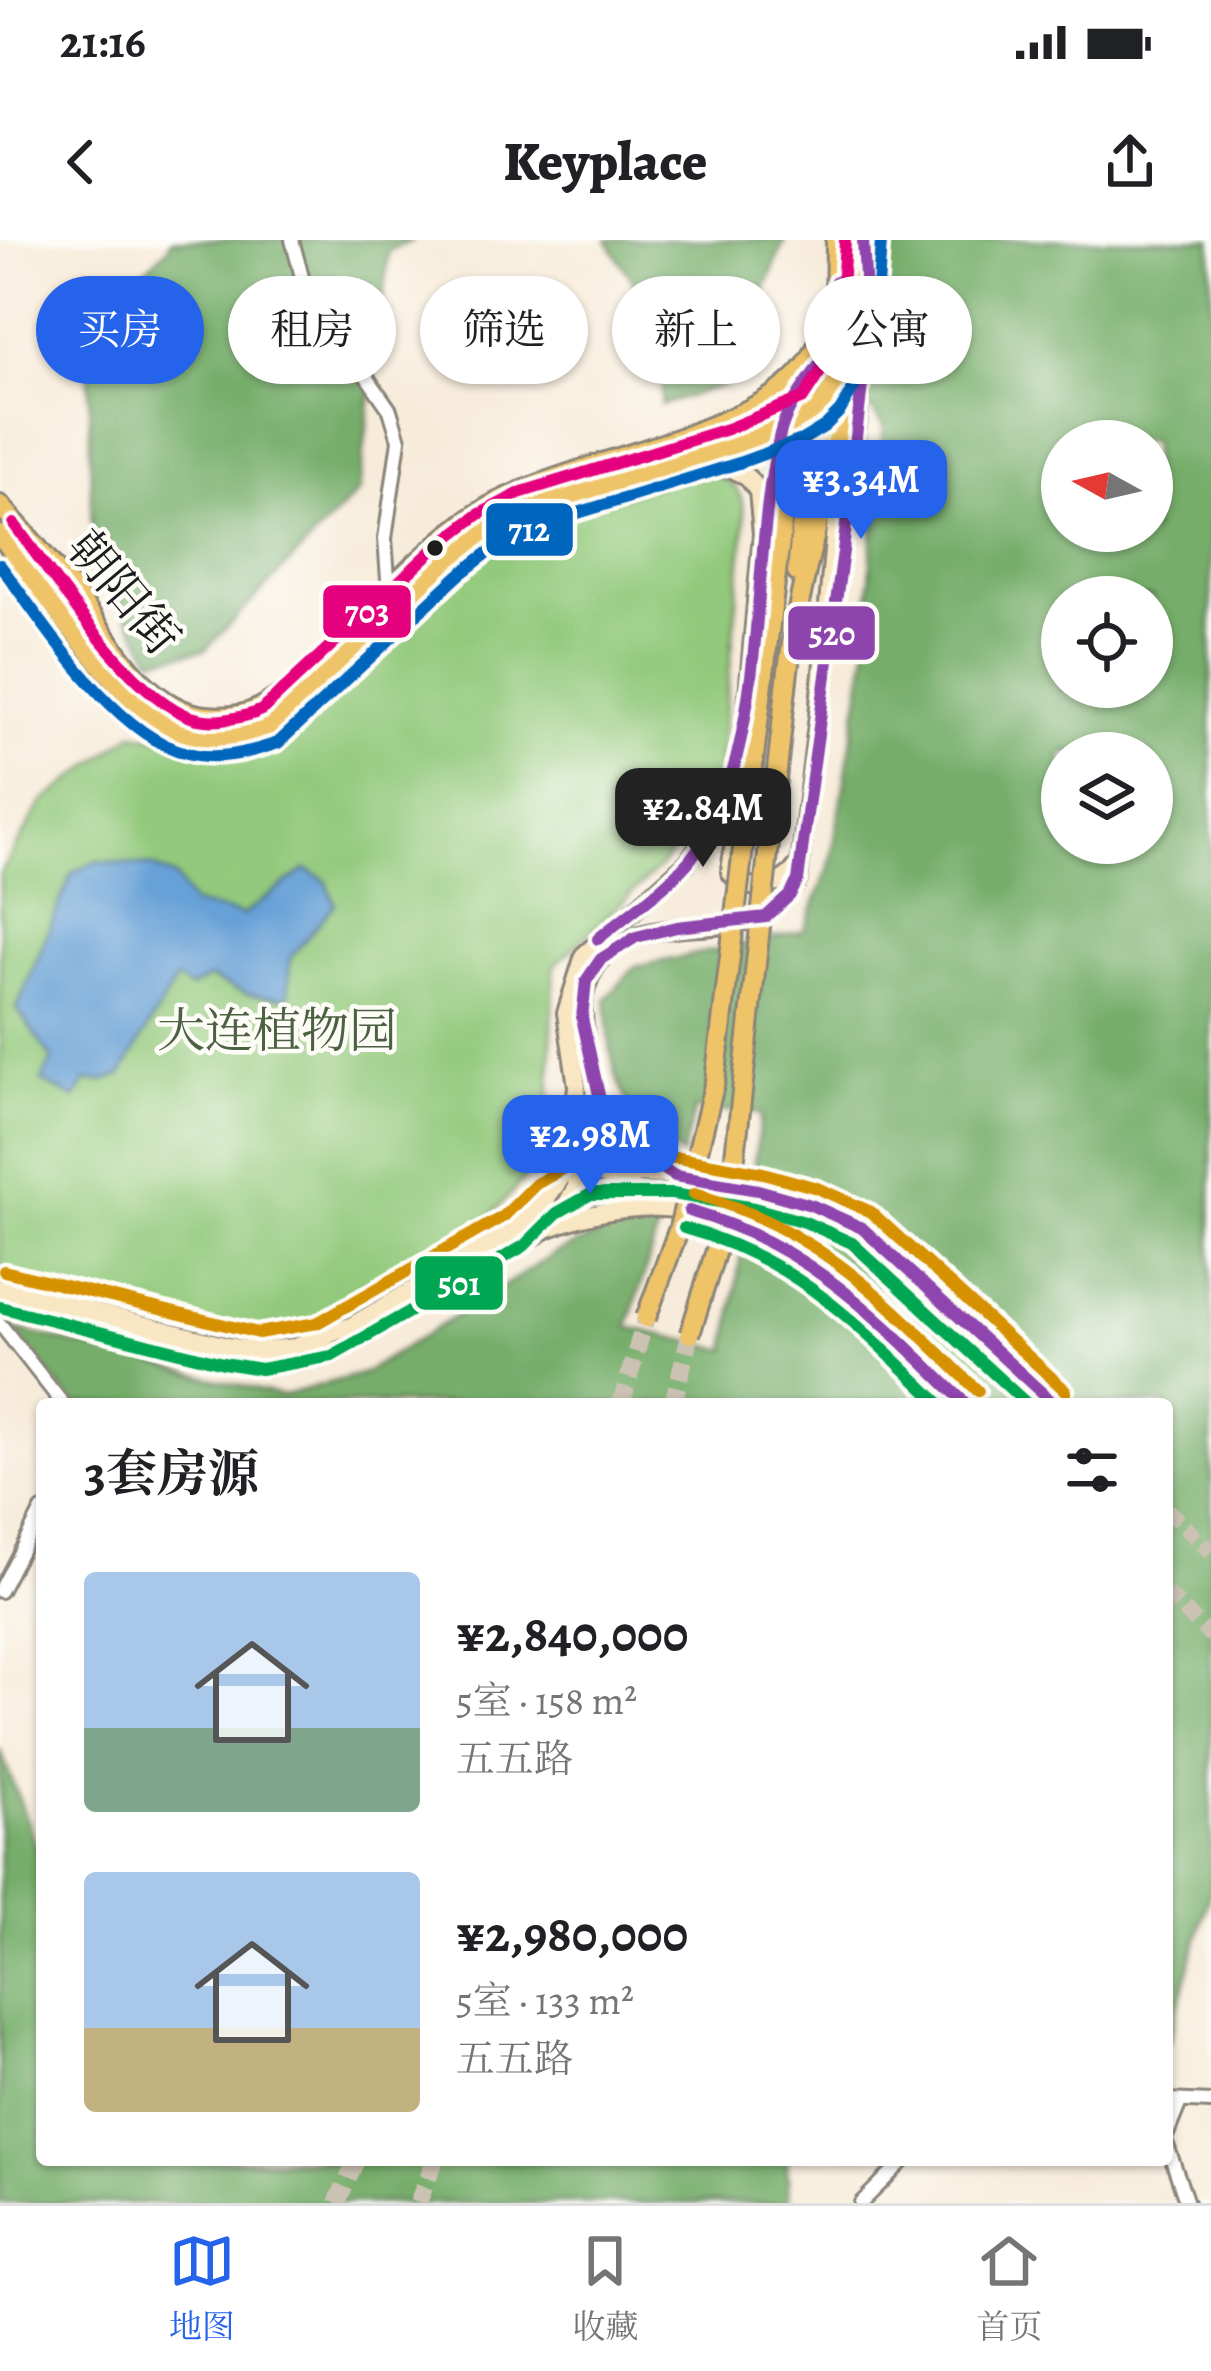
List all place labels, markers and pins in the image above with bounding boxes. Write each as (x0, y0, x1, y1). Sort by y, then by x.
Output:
pin: ¥3.34M (763, 440, 959, 542)
unlabelled marker (424, 537, 446, 559)
pin: ¥2.84M (605, 768, 801, 870)
pin: ¥2.98M (492, 1095, 688, 1197)

